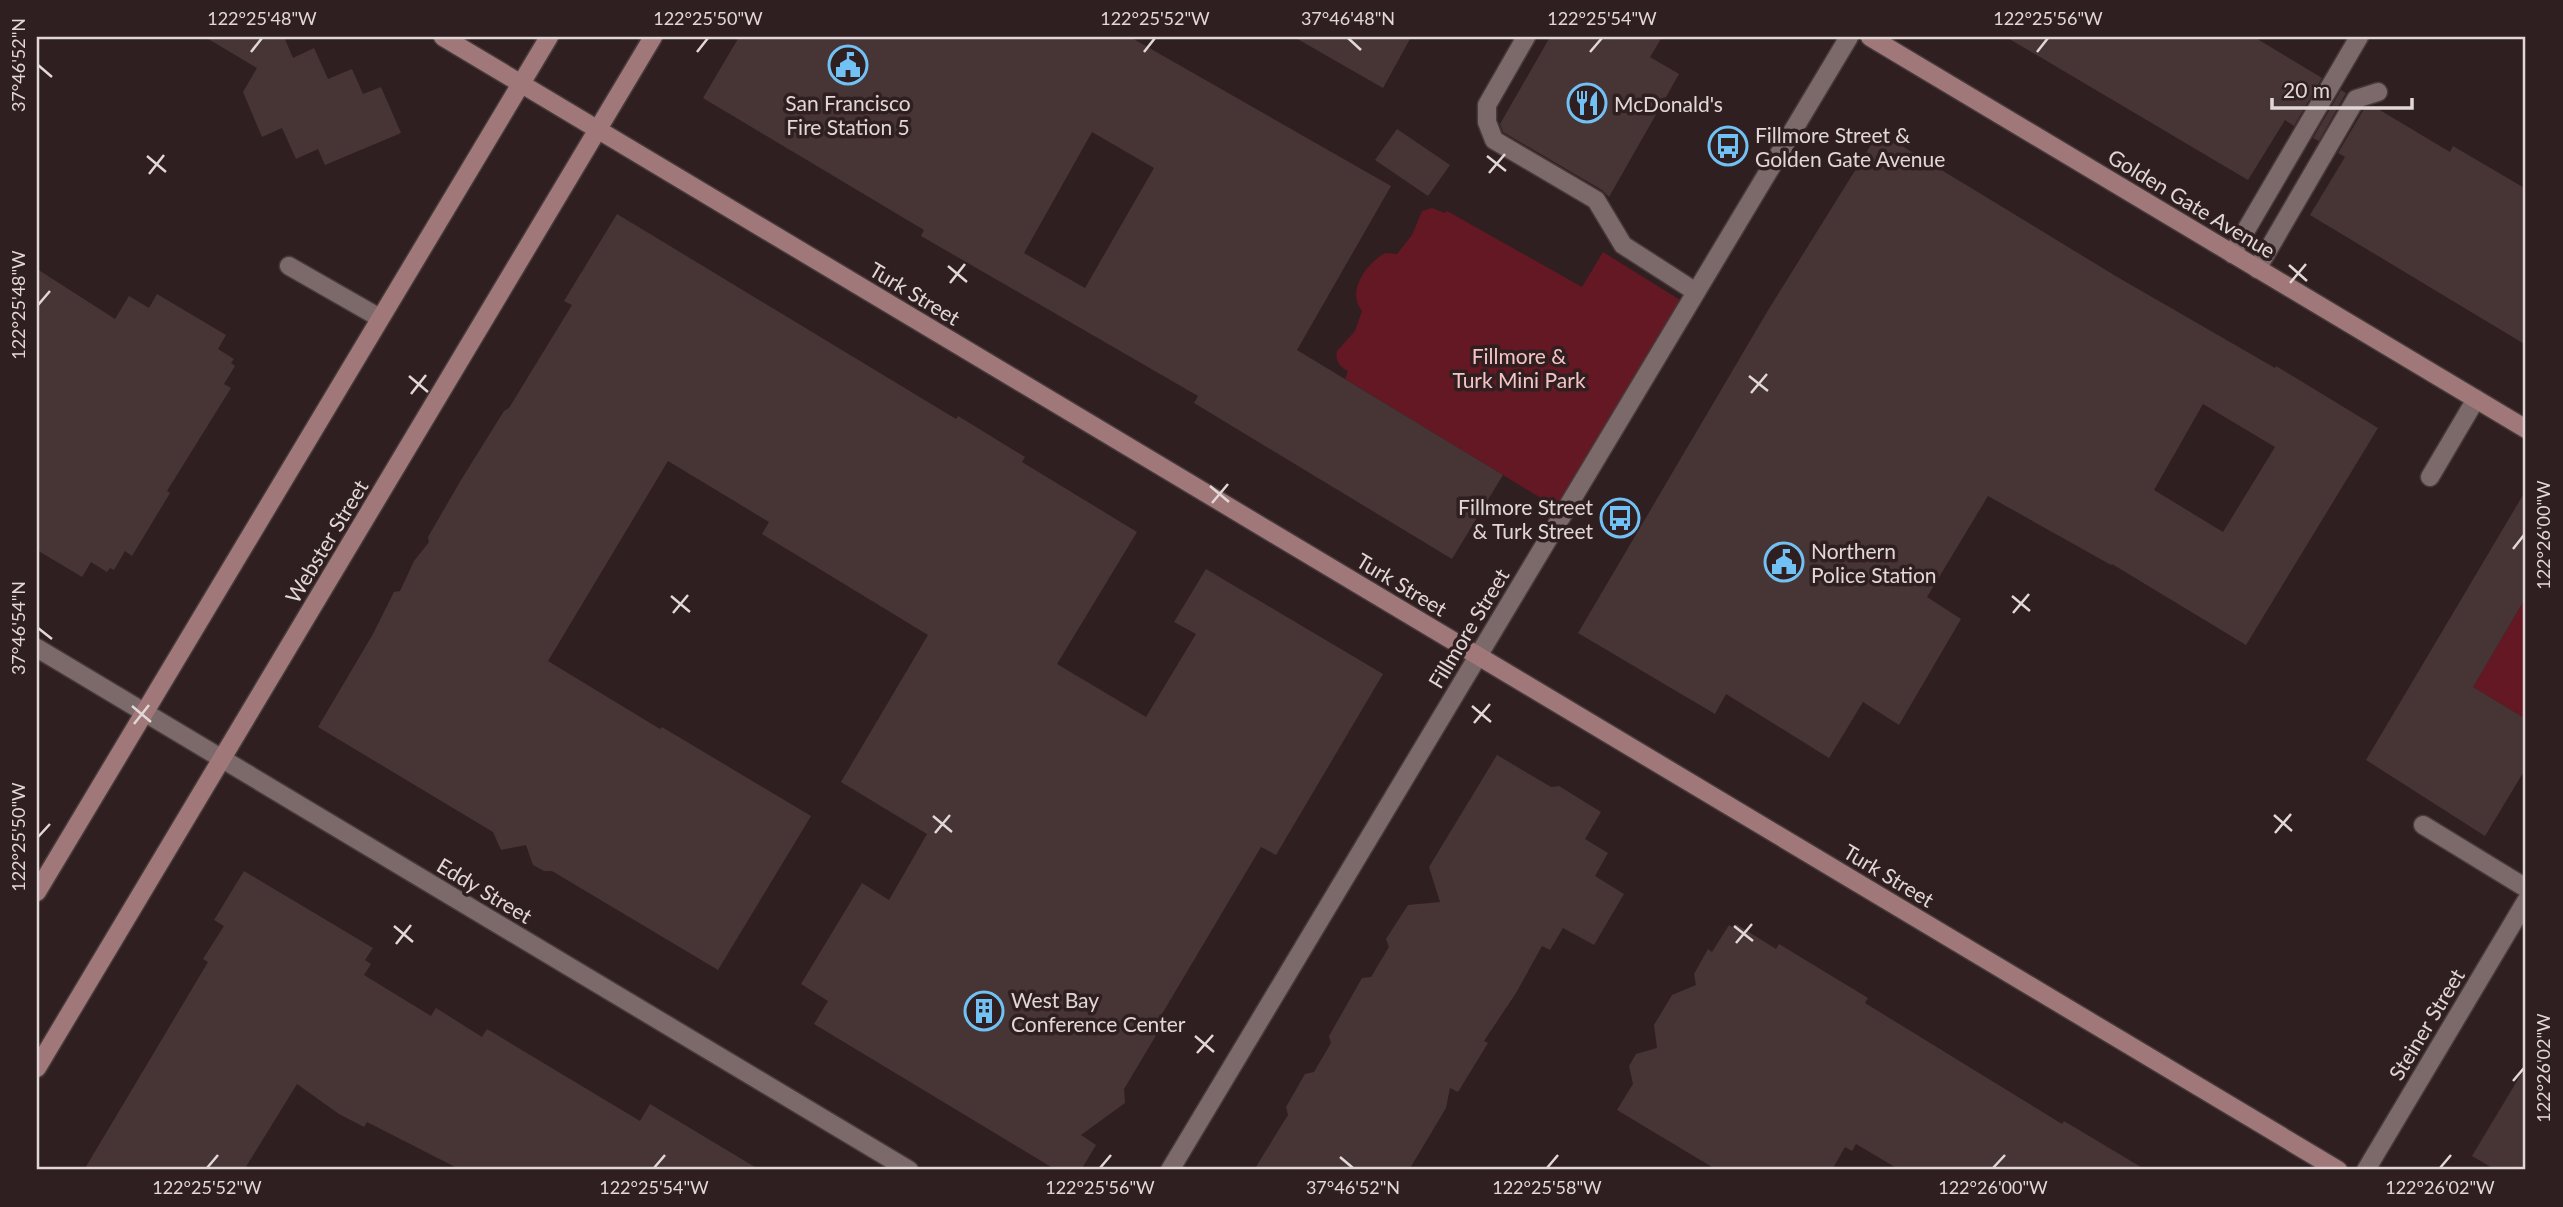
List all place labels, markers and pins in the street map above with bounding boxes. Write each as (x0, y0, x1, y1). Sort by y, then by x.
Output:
public building icon: San Francisco Fire Station 5 (827, 44, 869, 86)
restaurant icon: McDonald's (1566, 82, 1608, 124)
place label: San Francisco Fire Station 5 (785, 90, 911, 139)
place label: McDonald's (1614, 91, 1723, 116)
place label: Fillmore Street & Golden Gate Avenue (1755, 122, 1945, 171)
bus stop icon: Fillmore Street & Golden Gate Avenue (1707, 125, 1749, 167)
place label: Fillmore Street & Turk Street (1458, 494, 1593, 543)
bus stop icon: Fillmore Street & Turk Street (1599, 497, 1641, 539)
place label: Northern Police Station (1811, 538, 1937, 587)
public building icon: Northern Police Station (1763, 541, 1805, 583)
place label: West Bay Conference Center (1011, 987, 1186, 1036)
building icon: West Bay Conference Center (963, 990, 1005, 1032)

